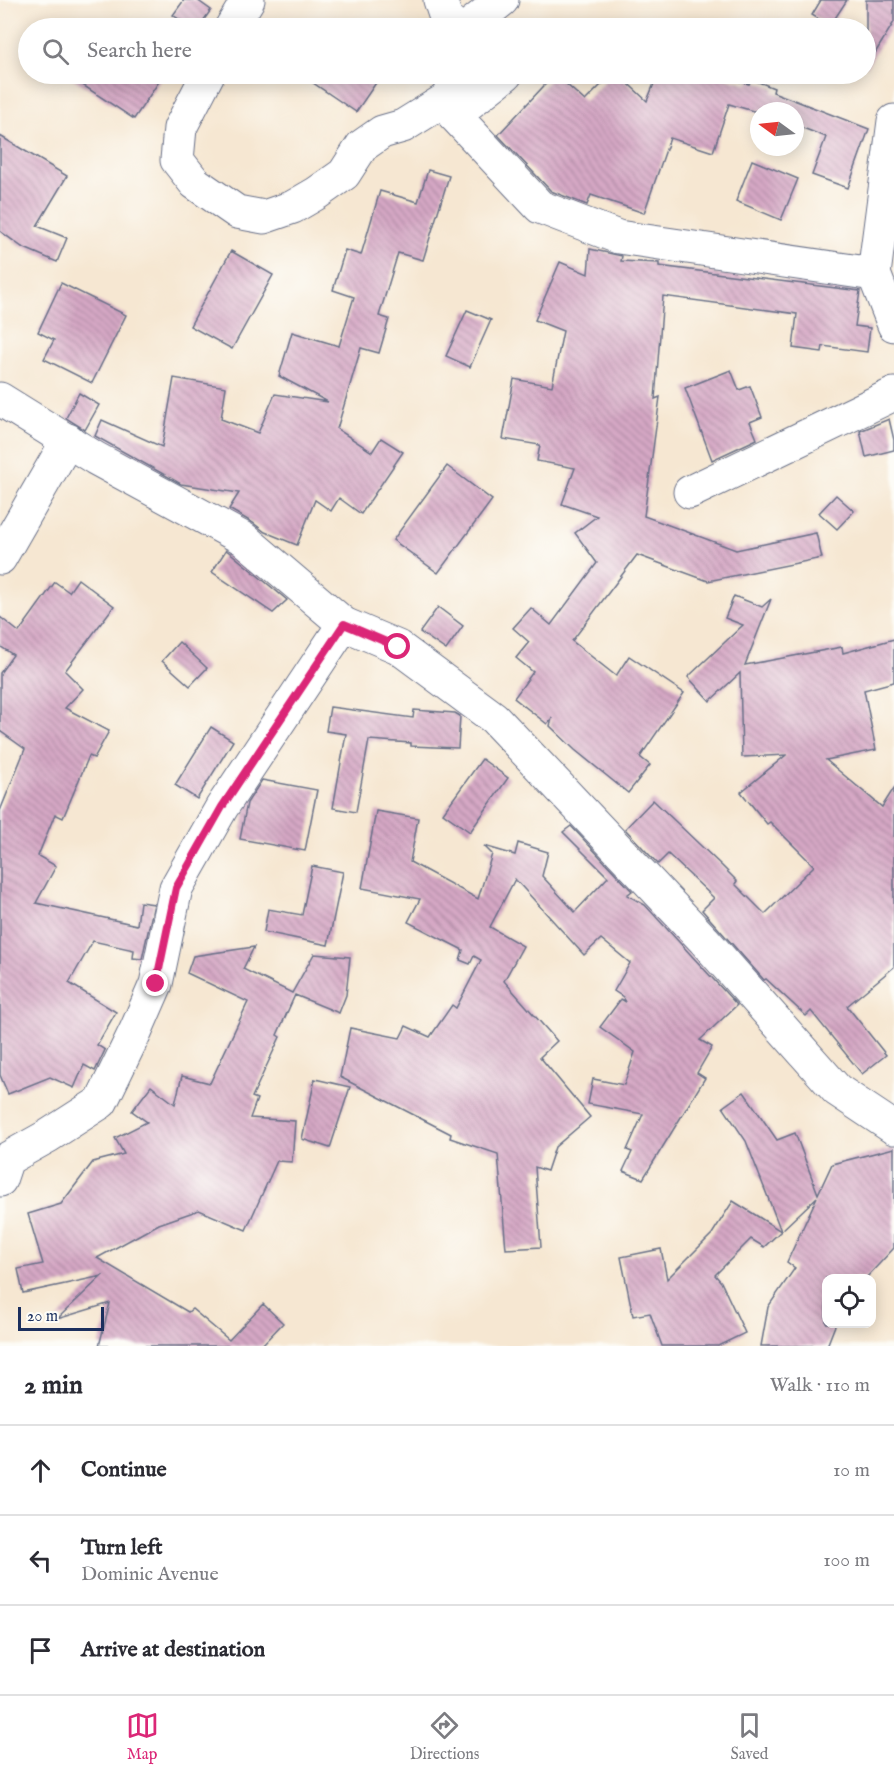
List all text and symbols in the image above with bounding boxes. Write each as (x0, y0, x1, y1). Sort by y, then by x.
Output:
search box (18, 18, 876, 84)
icon: search (39, 35, 72, 68)
text: Search here (87, 37, 192, 65)
north arrow (750, 102, 804, 156)
route start (384, 633, 410, 659)
route end (142, 970, 168, 996)
map controls (822, 1274, 876, 1328)
button: locate (822, 1274, 876, 1328)
scale bar (18, 1304, 104, 1332)
text: 20 m (27, 1307, 58, 1327)
text: 2 min (24, 1369, 83, 1402)
text: Walk · 110 m (770, 1373, 870, 1398)
icon: ahead (24, 1454, 57, 1487)
text: Continue (81, 1456, 167, 1484)
text: 10 m (833, 1458, 870, 1483)
text: Turn left (81, 1534, 163, 1562)
icon: left (24, 1544, 57, 1577)
text: 100 m (823, 1548, 870, 1573)
text: Dominic Avenue (81, 1562, 219, 1587)
icon: arrive (24, 1634, 57, 1667)
text: Arrive at destination (81, 1636, 265, 1664)
tab: Map (126, 1709, 159, 1765)
tab: Directions (410, 1709, 479, 1765)
tab: Saved (731, 1709, 768, 1765)

